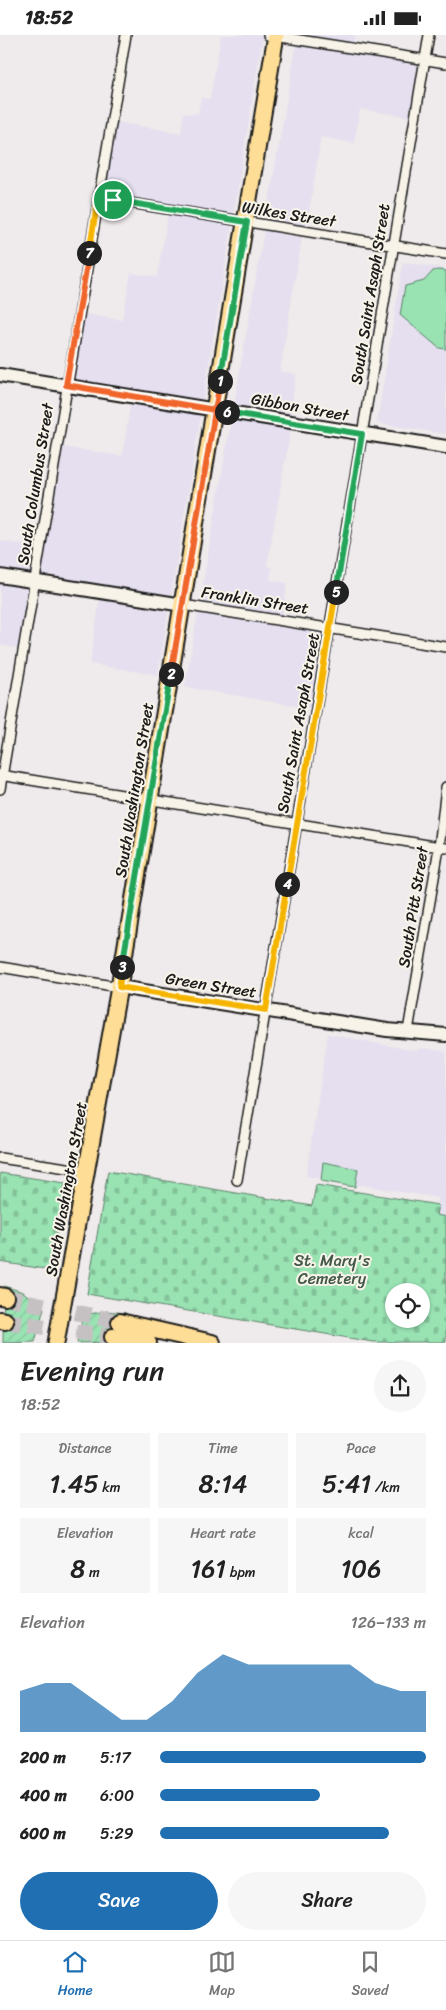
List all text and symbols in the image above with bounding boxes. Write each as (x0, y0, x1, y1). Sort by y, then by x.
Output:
text: 18:52 (25, 1, 73, 34)
pin (92, 179, 134, 221)
icon: arrive (99, 186, 127, 214)
street label: Wilkes Street (240, 192, 339, 236)
street label: South Saint Asaph Street (341, 202, 399, 386)
pin: 7 (76, 241, 102, 265)
text: 7 (86, 241, 94, 266)
pin: 1 (208, 369, 232, 393)
text: 1 (217, 369, 224, 394)
street label: Gibbon Street (249, 384, 352, 430)
pin: 6 (214, 399, 240, 425)
street label: South Columbus Street (8, 400, 62, 567)
text: 6 (224, 400, 231, 425)
street label: Franklin Street (199, 577, 311, 623)
pin: 5 (324, 579, 348, 605)
text: 5 (332, 580, 341, 605)
street label: South Saint Asaph Street (268, 631, 328, 815)
pin: 2 (158, 661, 184, 687)
text: 2 (167, 662, 176, 687)
street label: South Washington Street (106, 700, 162, 880)
street label: South Pitt Street (389, 844, 437, 970)
pin: 4 (274, 871, 300, 897)
text: 4 (283, 872, 292, 897)
pin: 3 (110, 955, 134, 979)
text: 3 (119, 955, 126, 980)
street label: Green Street (163, 964, 259, 1006)
street label: South Washington Street (36, 1099, 96, 1279)
park label: St. Mary's Cemetery (294, 1246, 371, 1293)
map controls (385, 1283, 430, 1328)
button: locate (385, 1283, 430, 1328)
text: Evening run (20, 1346, 164, 1395)
button: share (374, 1360, 426, 1412)
text: 18:52 (20, 1390, 60, 1419)
text: Distance (58, 1436, 112, 1461)
text: Time (208, 1436, 238, 1461)
text: Pace (346, 1436, 376, 1461)
text: 1.45 (49, 1461, 99, 1506)
text: 8:14 (199, 1461, 247, 1506)
text: 5:41 (322, 1461, 371, 1506)
text: km (99, 1475, 121, 1500)
text: /km (371, 1475, 400, 1500)
text: Elevation (57, 1521, 113, 1546)
text: Heart rate (190, 1521, 256, 1546)
text: kcal (348, 1521, 374, 1546)
text: 8 (70, 1546, 85, 1591)
text: 161 (190, 1546, 226, 1591)
text: 106 (341, 1546, 381, 1591)
text: m (85, 1560, 100, 1585)
text: bpm (226, 1560, 256, 1585)
text: Elevation (20, 1608, 85, 1637)
text: 126–133 m (351, 1608, 426, 1637)
text: 200 m (20, 1743, 66, 1772)
text: 5:17 (100, 1743, 131, 1772)
text: 400 m (20, 1781, 67, 1810)
text: 6:00 (100, 1781, 134, 1810)
text: 600 m (20, 1819, 66, 1848)
text: 5:29 (100, 1819, 134, 1848)
button: Save (20, 1872, 218, 1930)
button: Share (228, 1872, 426, 1930)
tab: Home (58, 1948, 93, 2003)
tab: Map (208, 1948, 236, 2003)
tab: Saved (351, 1948, 388, 2003)

